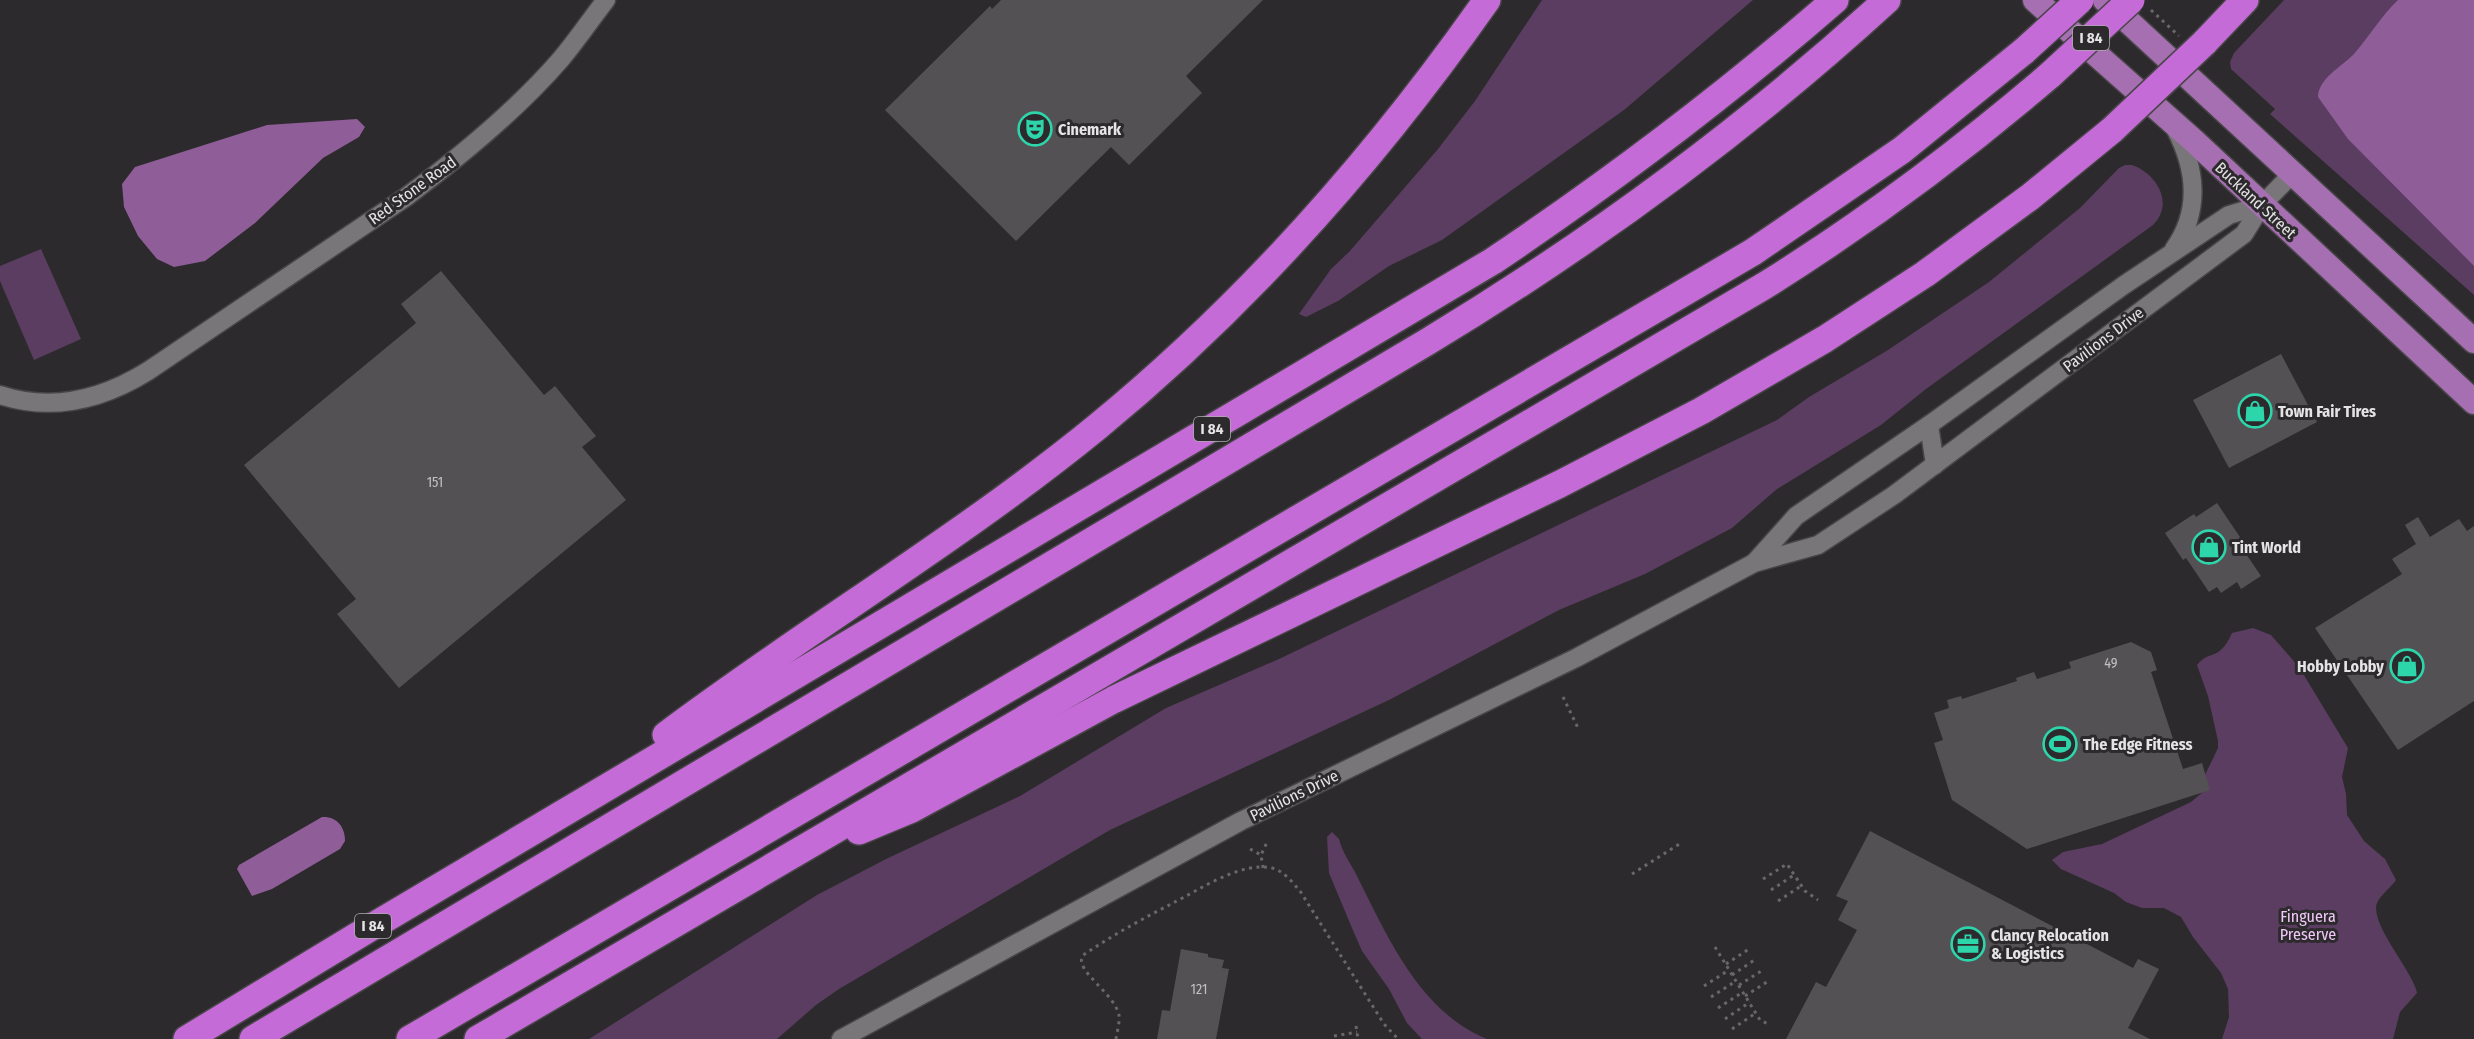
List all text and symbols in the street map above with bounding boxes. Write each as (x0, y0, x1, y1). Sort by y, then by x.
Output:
road number: I 84 (2073, 26, 2109, 50)
theatre icon: Cinemark (1017, 111, 1053, 147)
place label: Cinemark (1058, 120, 1122, 139)
street label: Red Stone Road (365, 152, 460, 228)
street label: Buckland Street (2211, 158, 2301, 243)
street label: Pavilions Drive (2059, 303, 2147, 376)
shop icon: Town Fair Tires (2237, 393, 2273, 429)
place label: Town Fair Tires (2278, 402, 2376, 421)
road number: I 84 (1194, 417, 1230, 441)
house number: 151 (427, 474, 443, 491)
shop icon: Tint World (2191, 529, 2227, 565)
place label: Tint World (2232, 538, 2301, 557)
shop icon: Hobby Lobby (2389, 648, 2425, 684)
house number: 49 (2104, 655, 2118, 672)
place label: Hobby Lobby (2297, 657, 2384, 676)
sports icon: The Edge Fitness (2042, 726, 2078, 762)
place label: The Edge Fitness (2083, 735, 2193, 754)
street label: Pavilions Drive (1247, 766, 1342, 825)
park label: Finguera Preserve (2280, 907, 2336, 944)
road number: I 84 (355, 914, 391, 938)
office icon: Clancy Relocation & Logistics (1950, 926, 1986, 962)
place label: Clancy Relocation & Logistics (1991, 926, 2109, 963)
house number: 121 (1191, 981, 1207, 998)

